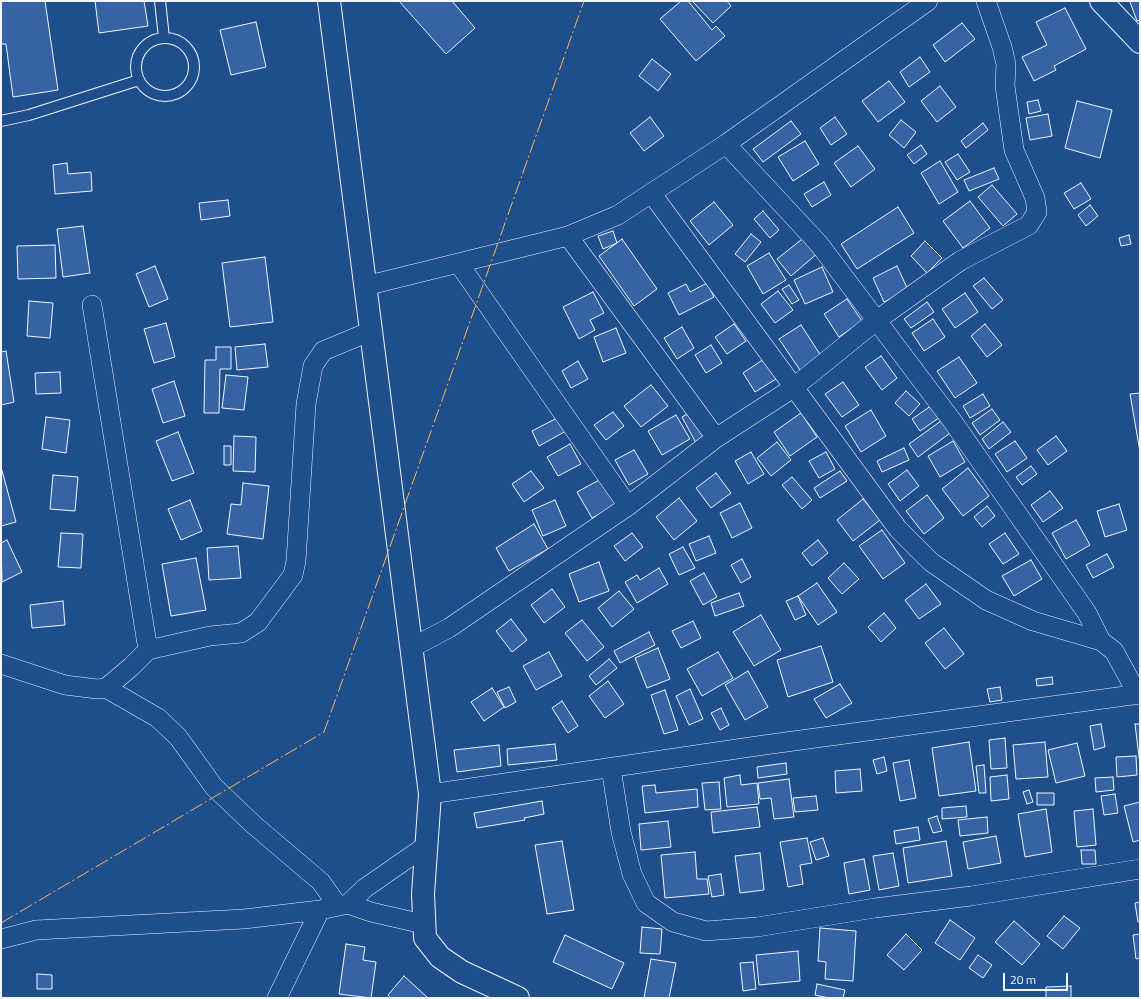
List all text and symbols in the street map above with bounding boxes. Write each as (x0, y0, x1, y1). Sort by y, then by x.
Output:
scale bar (1005, 965, 1070, 991)
text: 20 m (1010, 970, 1036, 989)

